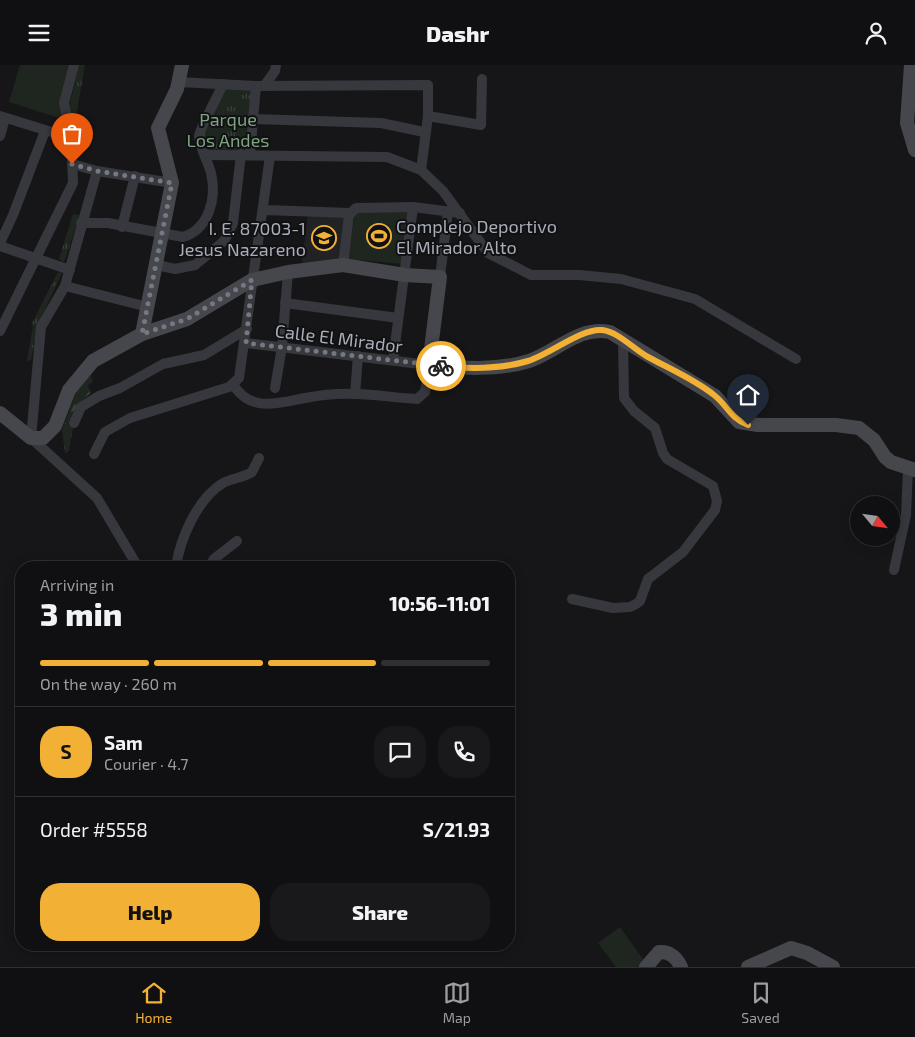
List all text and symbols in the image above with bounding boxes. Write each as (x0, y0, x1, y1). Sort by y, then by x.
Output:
icon: menu (25, 19, 53, 47)
icon: person (862, 19, 890, 47)
text: Dashr (426, 20, 489, 46)
park label: Parque Los Andes (187, 108, 269, 151)
pin (51, 113, 93, 164)
icon: bag (58, 120, 86, 148)
place label: Complejo Deportivo El Mirador Alto (396, 215, 557, 258)
place label: I. E. 87003-1 Jesus Nazareno (179, 217, 306, 260)
sports icon: Complejo Deportivo El Mirador Alto (366, 223, 392, 249)
school or university icon: I. E. 87003-1 Jesus Nazareno (311, 225, 337, 251)
street label: Calle El Mirador (274, 319, 404, 357)
courier (416, 341, 466, 391)
icon: bike (427, 352, 455, 380)
pin (727, 374, 769, 425)
icon: home (734, 381, 762, 409)
north arrow (850, 496, 900, 546)
map controls (850, 496, 900, 546)
text: Arriving in (40, 575, 114, 594)
text: 10:56–11:01 (389, 592, 490, 615)
text: 3 min (40, 594, 122, 632)
text: On the way · 260 m (40, 674, 177, 693)
button: chat (374, 726, 426, 778)
button: phone (438, 726, 490, 778)
text: Sam (104, 731, 143, 754)
text: S (60, 740, 72, 763)
text: Courier · 4.7 (104, 754, 188, 773)
text: Order #5558 (40, 818, 148, 841)
text: S/21.93 (423, 818, 490, 841)
button: Help (40, 883, 260, 941)
button: Share (270, 883, 490, 941)
tab: Home (135, 979, 172, 1026)
tab: Map (443, 979, 471, 1026)
tab: Saved (741, 979, 780, 1026)

